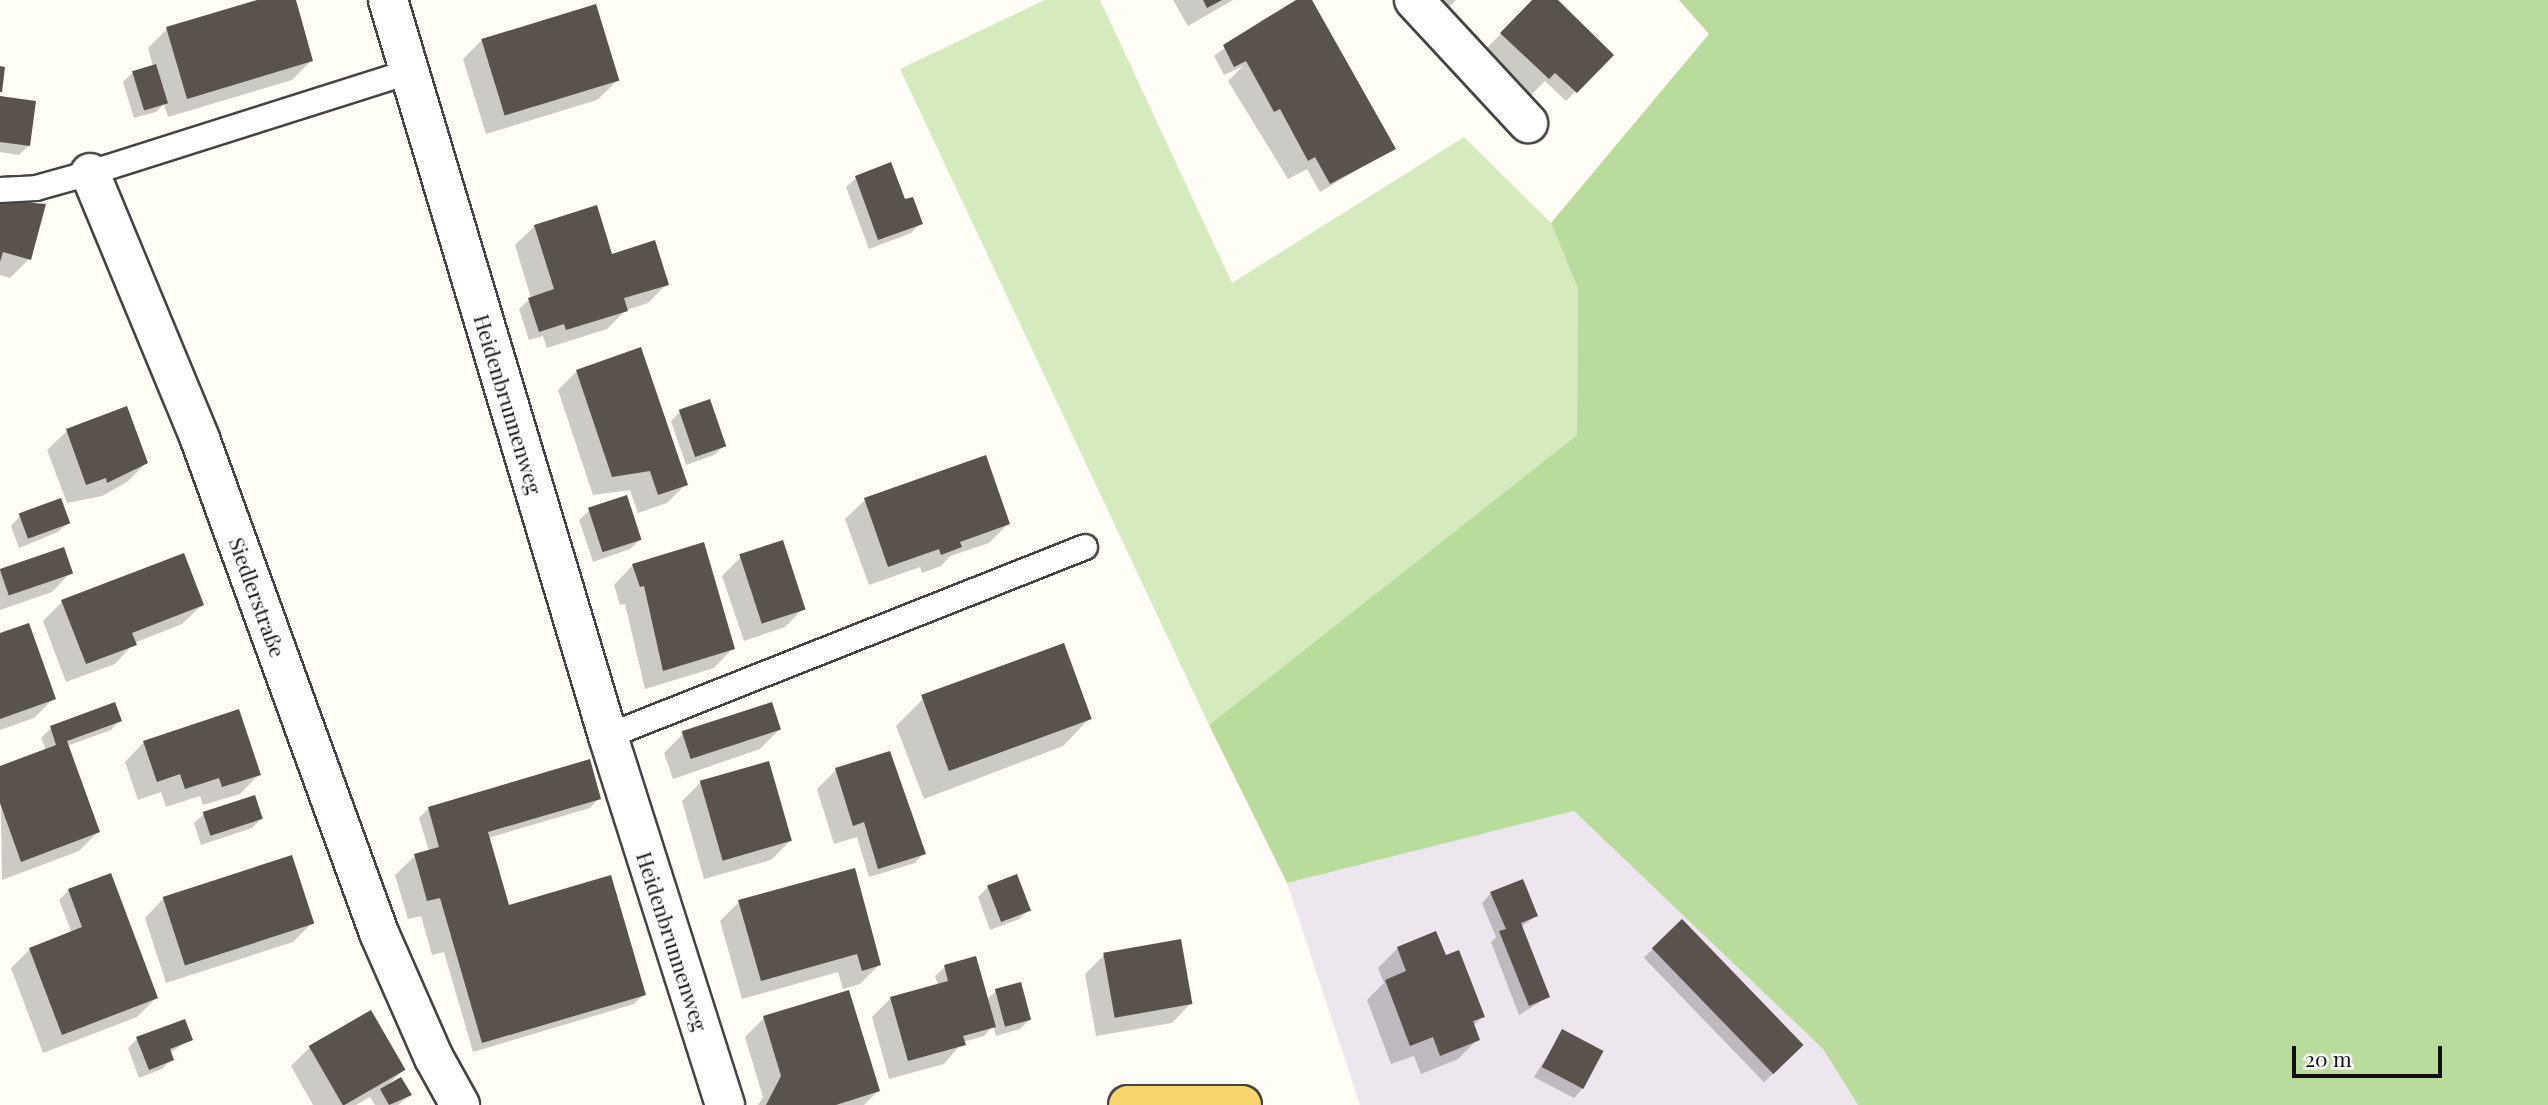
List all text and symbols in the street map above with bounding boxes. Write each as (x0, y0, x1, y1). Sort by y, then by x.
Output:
street label: Heidenbrunnenweg (470, 311, 548, 497)
street label: Siedlerstraße (225, 534, 291, 660)
street label: Heidenbrunnenweg (632, 848, 714, 1034)
scale bar (2296, 1032, 2446, 1076)
text: 20 m (2305, 1044, 2352, 1072)

